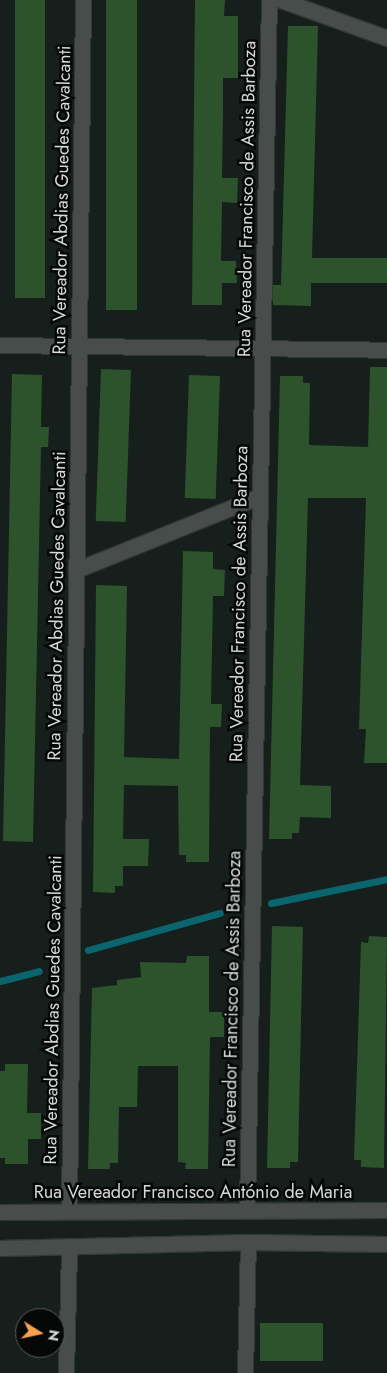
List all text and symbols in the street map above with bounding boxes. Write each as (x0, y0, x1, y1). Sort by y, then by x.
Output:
street label: Rua Vereador Francisco de Assis Barboza (233, 41, 261, 357)
street label: Rua Vereador Abdias Guedes Cavalcanti (49, 45, 75, 355)
street label: Rua Vereador Francisco de Assis Barboza (225, 446, 253, 762)
street label: Rua Vereador Abdias Guedes Cavalcanti (44, 451, 70, 761)
street label: Rua Vereador Francisco de Assis Barboza (218, 851, 246, 1167)
street label: Rua Vereador Abdias Guedes Cavalcanti (40, 855, 66, 1165)
street label: Rua Vereador Francisco António de Maria (34, 1181, 352, 1203)
north arrow (15, 1308, 65, 1358)
text: N (43, 1328, 65, 1343)

